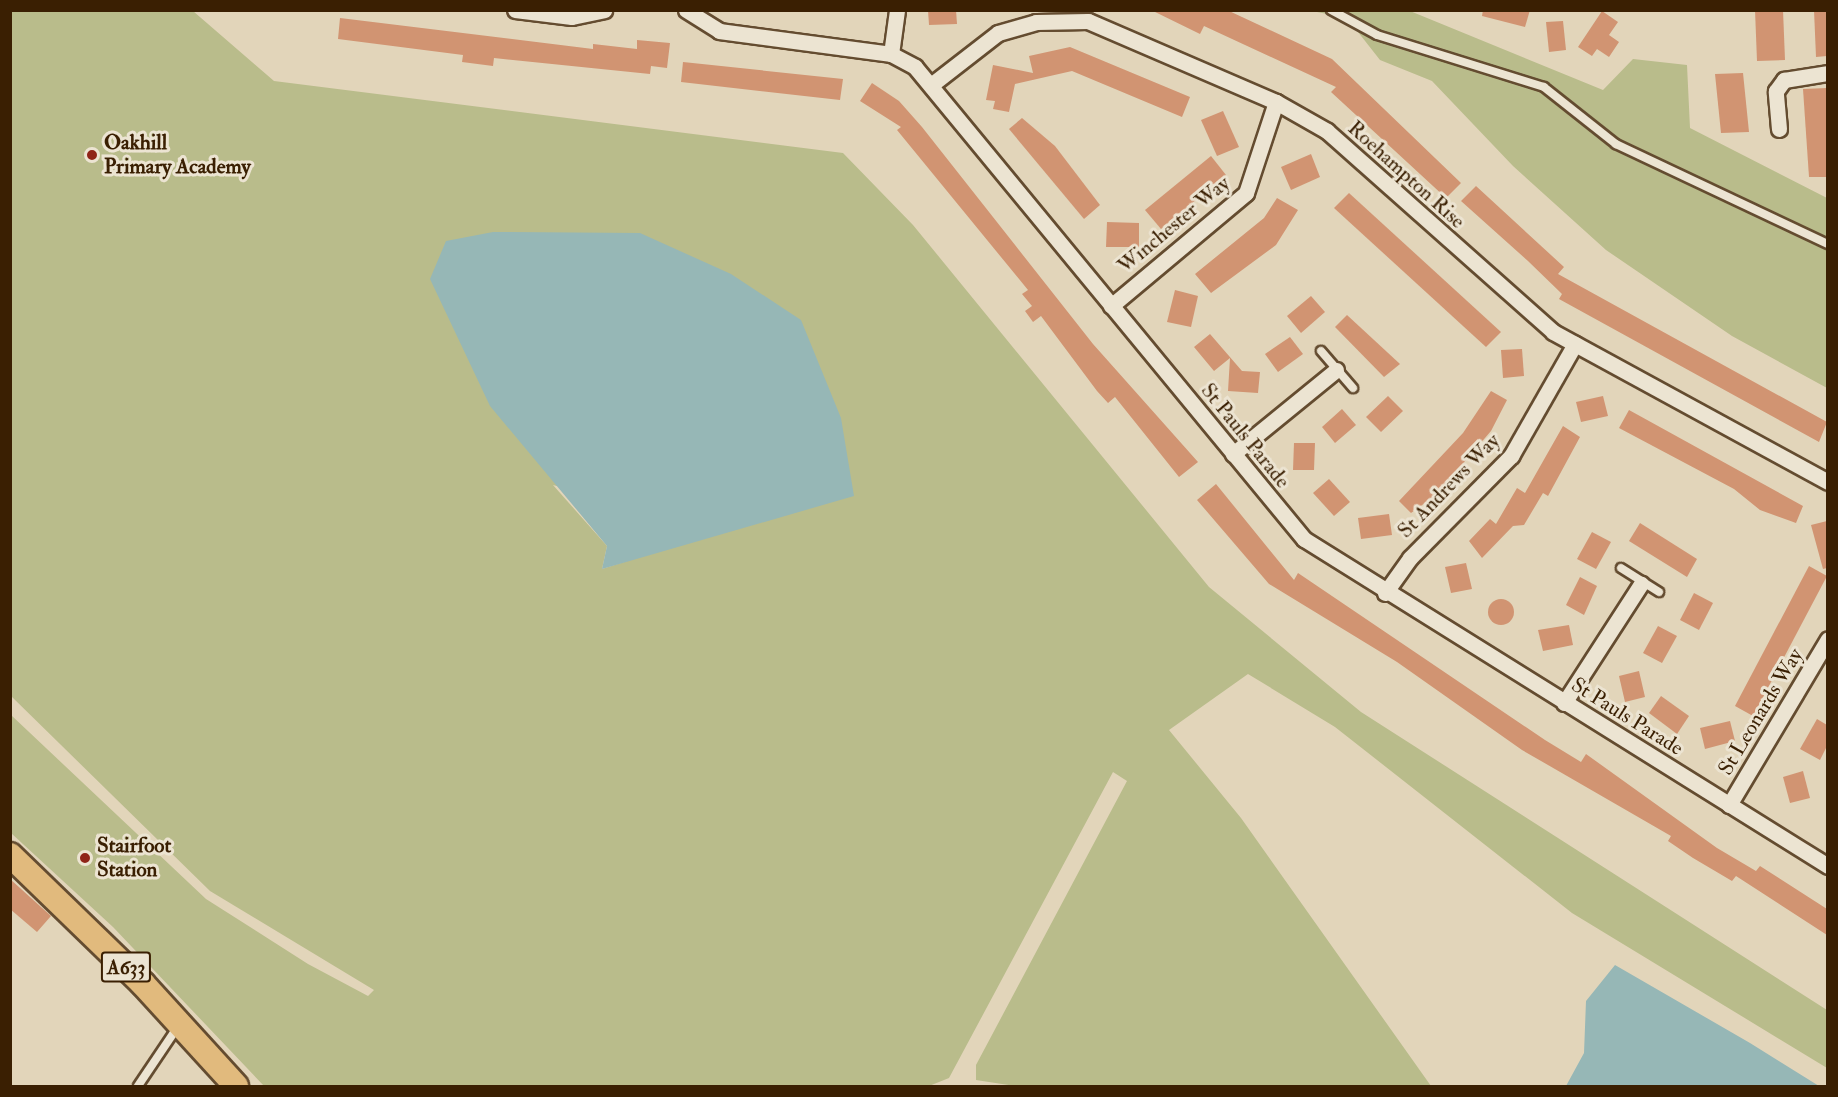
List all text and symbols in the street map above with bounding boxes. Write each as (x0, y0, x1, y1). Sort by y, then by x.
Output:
street label: Roehampton Rise (1342, 116, 1470, 234)
place label: Oakhill Primary Academy (104, 130, 251, 180)
marker: Oakhill Primary Academy (85, 148, 99, 162)
street label: Winchester Way (1113, 171, 1235, 279)
street label: St Pauls Parade (1195, 379, 1295, 493)
street label: St Andrews Way (1393, 428, 1505, 544)
street label: St Leonards Way (1713, 644, 1809, 780)
street label: St Pauls Parade (1566, 673, 1688, 761)
place label: Stairfoot Station (97, 833, 171, 883)
marker: Stairfoot Station (78, 851, 92, 865)
road number: A633 (100, 950, 152, 984)

